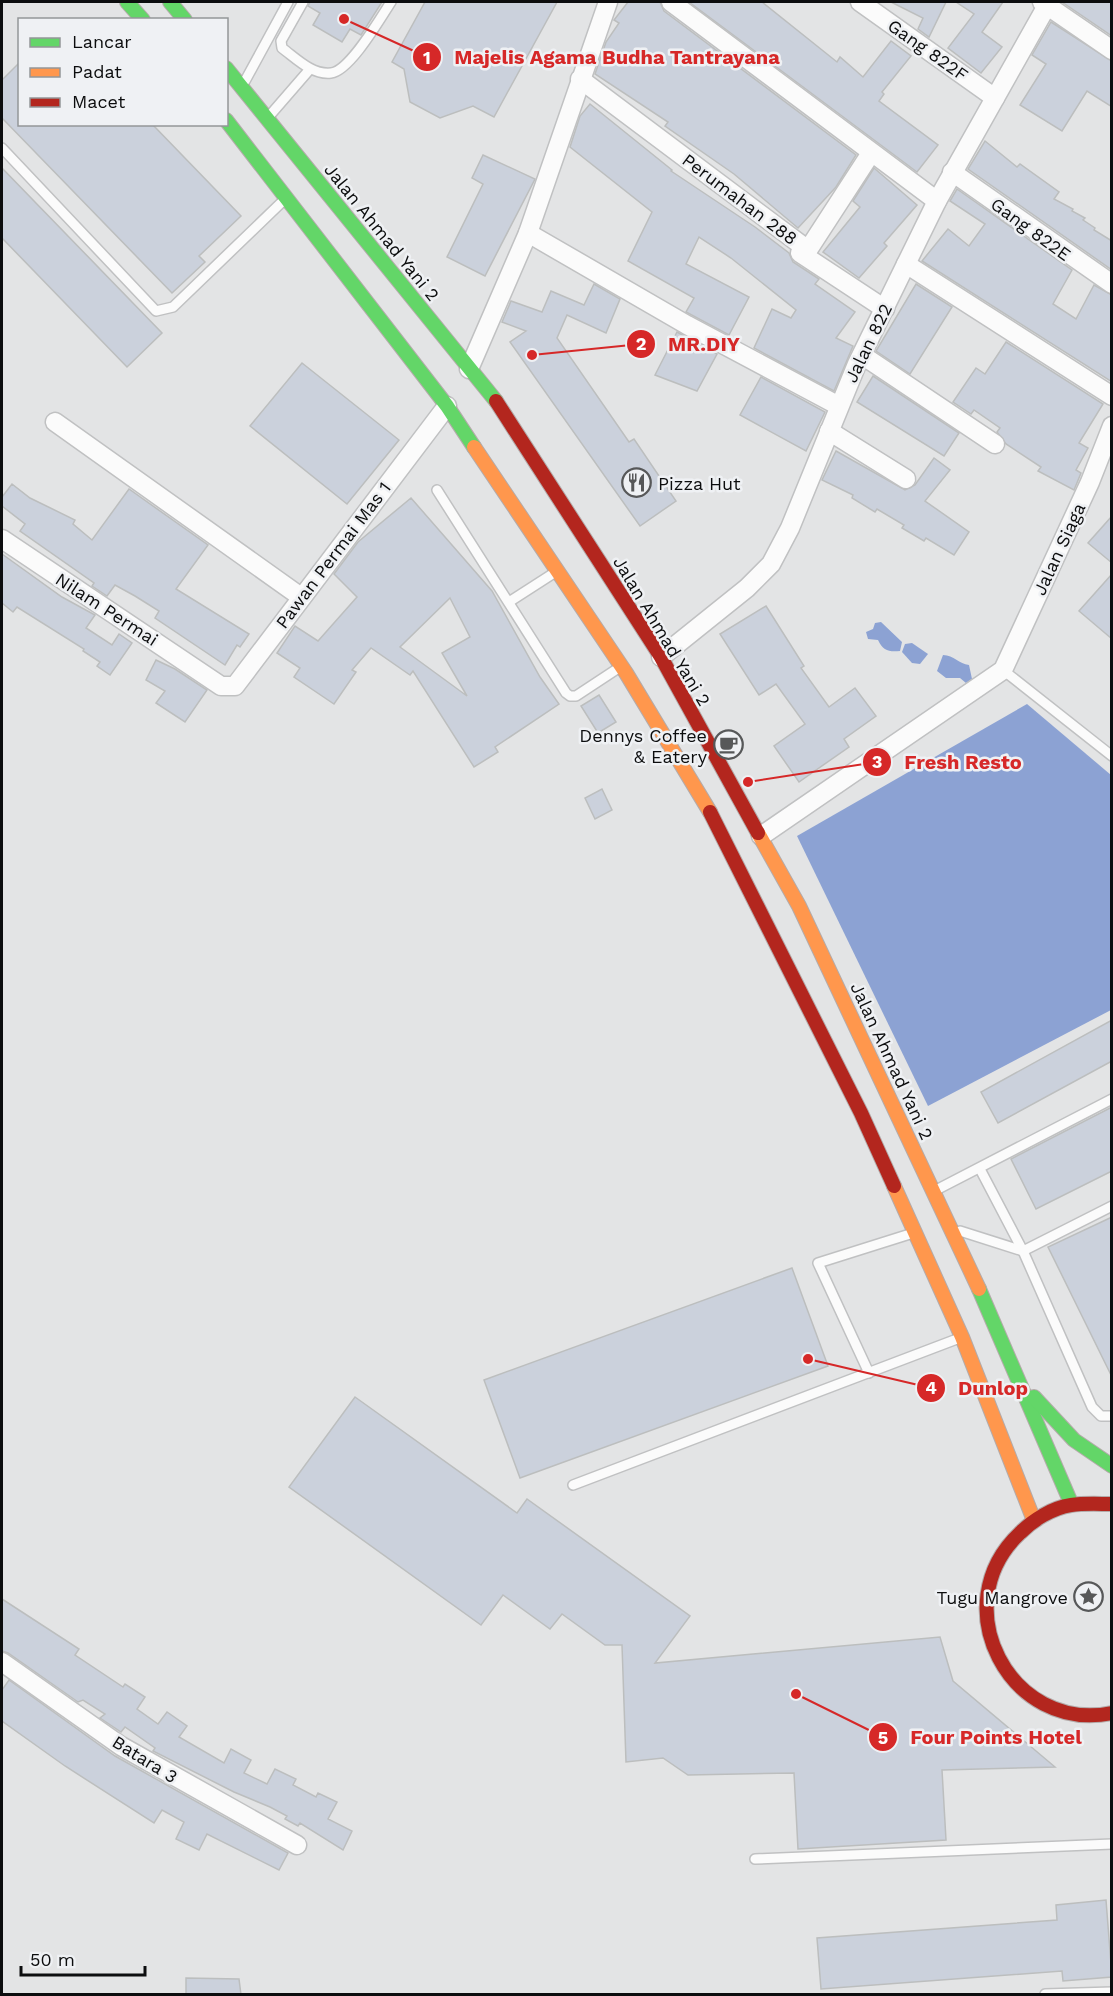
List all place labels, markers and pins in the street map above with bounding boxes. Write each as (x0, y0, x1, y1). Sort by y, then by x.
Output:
callout: Majelis Agama Budha Tantrayana (412, 38, 793, 76)
callout: MR.DIY (626, 325, 752, 363)
restaurant icon: Pizza Hut (621, 467, 653, 499)
place label: Pizza Hut (658, 473, 741, 494)
place label: Dennys Coffee & Eatery (579, 725, 708, 767)
cafe icon: Dennys Coffee & Eatery (712, 729, 744, 761)
callout: Fresh Resto (862, 743, 1033, 781)
callout: Dunlop (916, 1369, 1040, 1407)
place icon: Tugu Mangrove (1073, 1581, 1105, 1613)
place label: Tugu Mangrove (937, 1587, 1068, 1608)
callout: Four Points Hotel (868, 1718, 1094, 1756)

